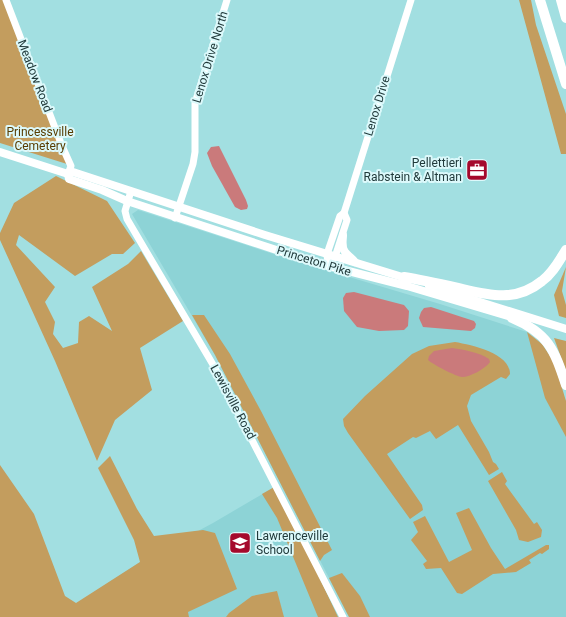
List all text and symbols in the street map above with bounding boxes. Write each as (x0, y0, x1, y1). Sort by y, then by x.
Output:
street label: Lenox Drive North (189, 9, 231, 105)
street label: Meadow Road (15, 38, 55, 114)
street label: Lenox Drive (361, 74, 393, 138)
park label: Princessville Cemetery (6, 125, 74, 153)
place label: Pellettieri Rabstein & Altman (364, 156, 462, 184)
office icon: Pellettieri Rabstein & Altman (464, 157, 490, 183)
street label: Princeton Pike (275, 243, 353, 279)
street label: Lewisville Road (207, 362, 259, 442)
place label: Lawrenceville School (256, 529, 328, 557)
school or university icon: Lawrenceville School (227, 530, 253, 556)

